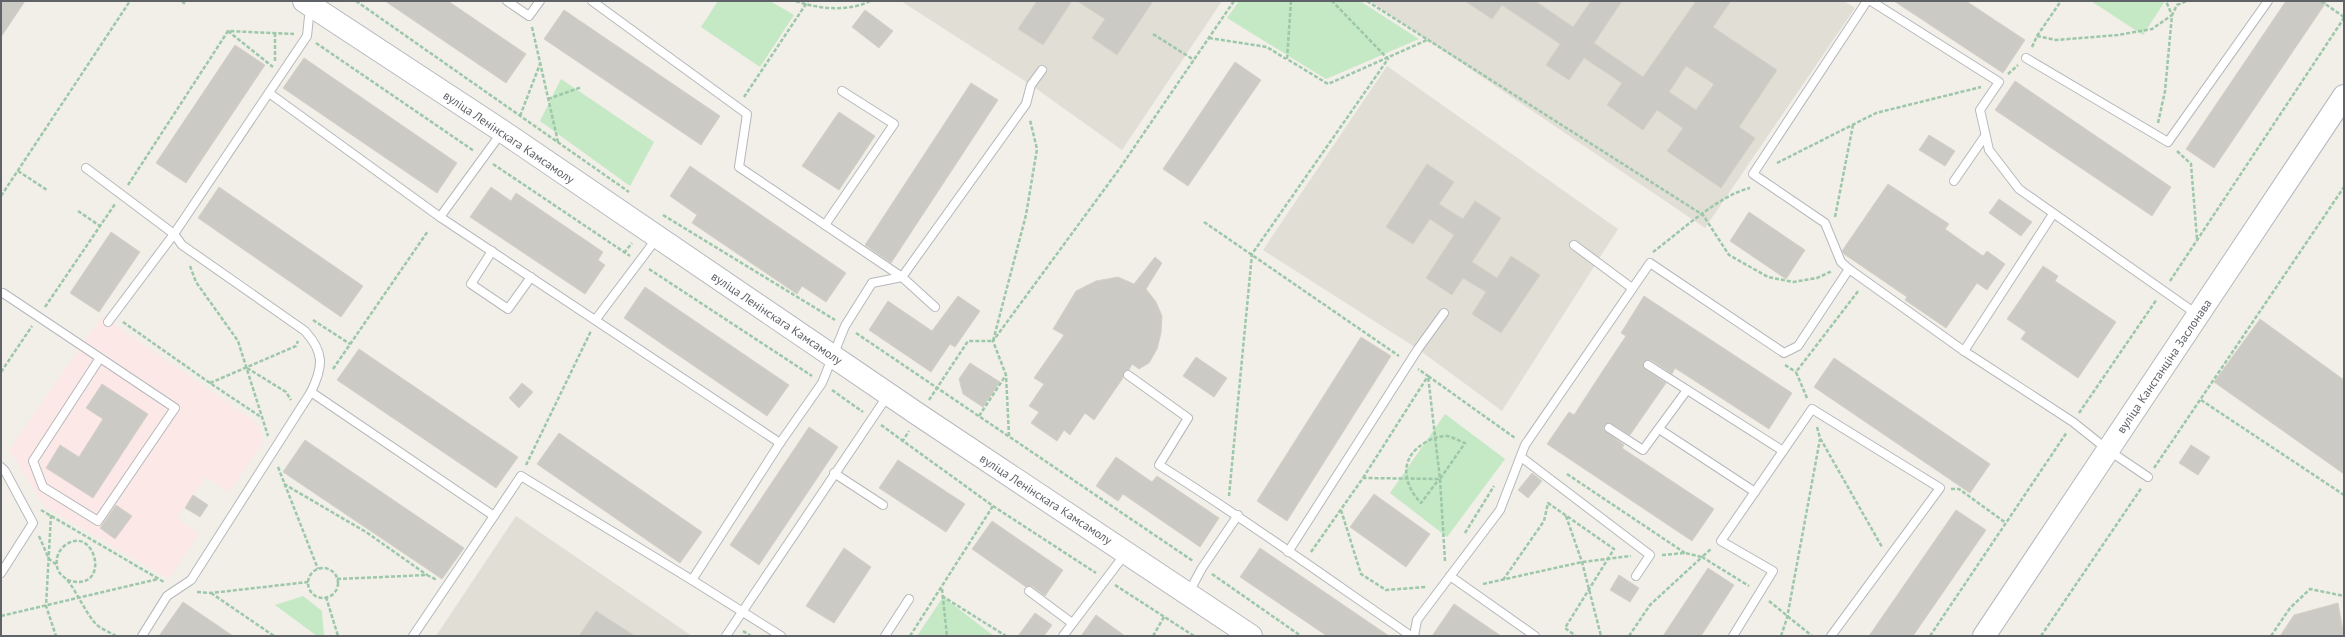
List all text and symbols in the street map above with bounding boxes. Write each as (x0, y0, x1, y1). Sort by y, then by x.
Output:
street label: вуліца Ленінскага Камсамолу (441, 87, 578, 187)
street label: вуліца Ленінскага Камсамолу (709, 268, 846, 368)
street label: вуліца Канстанціна Заслонава (2113, 296, 2215, 436)
street label: вуліца Ленінскага Камсамолу (977, 451, 1115, 548)

